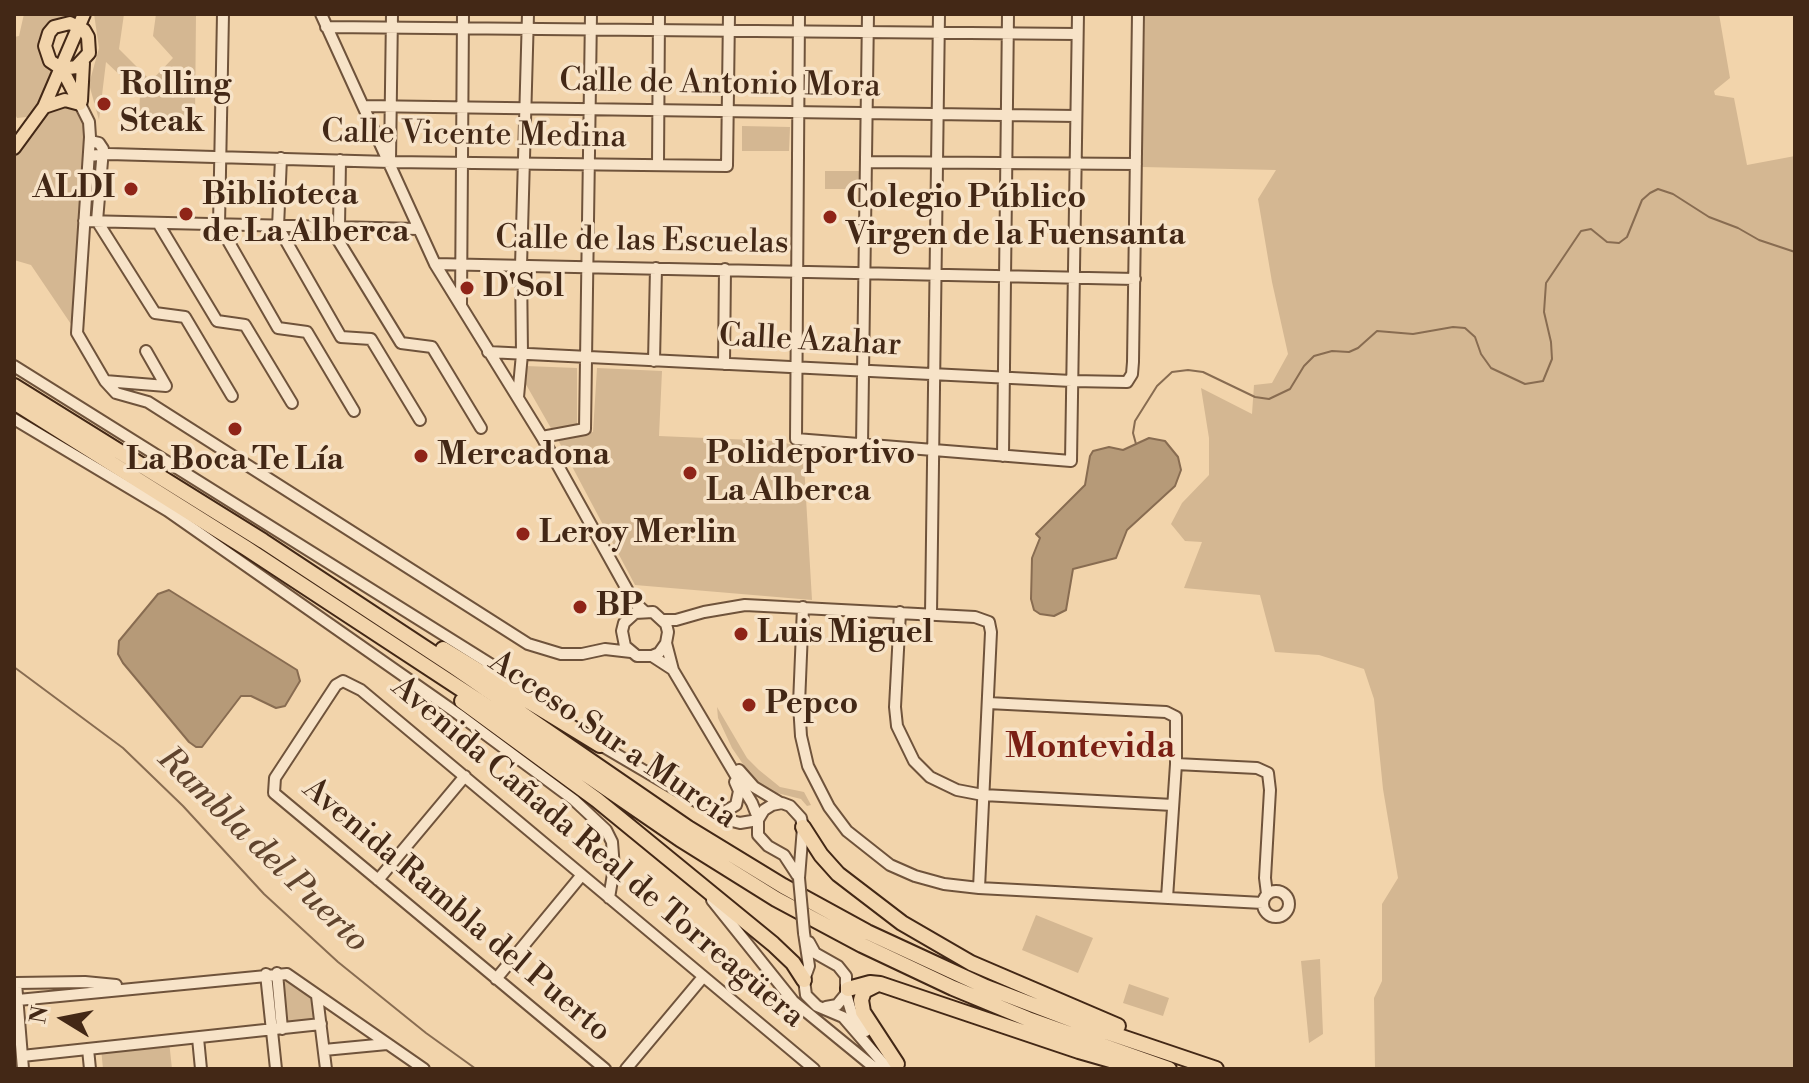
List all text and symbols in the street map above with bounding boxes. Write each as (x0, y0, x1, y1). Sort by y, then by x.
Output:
street label: Calle de Antonio Mora (559, 63, 881, 107)
place label: Rolling Steak (120, 67, 231, 142)
marker: Rolling Steak (95, 95, 113, 113)
street label: Calle Vicente Medina (321, 114, 627, 158)
place label: ALDI (32, 170, 115, 208)
place label: Biblioteca de La Alberca (202, 177, 409, 252)
marker: ALDI (122, 180, 140, 198)
place label: Colegio Público Virgen de la Fuensanta (846, 180, 1186, 255)
marker: Biblioteca de La Alberca (177, 205, 195, 223)
marker: Colegio Público Virgen de la Fuensanta (821, 208, 839, 226)
street label: Calle de las Escuelas (495, 220, 789, 264)
place label: D'Sol (483, 269, 564, 307)
marker: D'Sol (458, 279, 476, 297)
street label: Calle Azahar (718, 318, 902, 366)
marker: La Boca Te Lía (226, 420, 244, 438)
place label: Polideportivo La Alberca (706, 436, 915, 511)
place label: Mercadona (437, 437, 610, 475)
place label: La Boca Te Lía (126, 442, 344, 480)
marker: Mercadona (412, 447, 430, 465)
marker: Polideportivo La Alberca (681, 464, 699, 482)
place label: Leroy Merlin (539, 515, 736, 553)
marker: Leroy Merlin (514, 525, 532, 543)
place label: BP (596, 588, 642, 626)
marker: BP (571, 598, 589, 616)
place label: Luis Miguel (757, 615, 933, 653)
marker: Luis Miguel (732, 625, 750, 643)
street label: Acceso Sur a Murcia (481, 644, 743, 838)
street label: Avenida Cañada Real de Torreagüera (383, 669, 811, 1037)
place label: Pepco (765, 686, 858, 724)
marker: Pepco (740, 696, 758, 714)
district label: Montevida (1005, 729, 1175, 769)
water label: Rambla del Puerto (148, 740, 376, 962)
street label: Avenida Rambla del Puerto (294, 771, 618, 1051)
north arrow (24, 979, 104, 1059)
text: N (25, 1004, 55, 1026)

